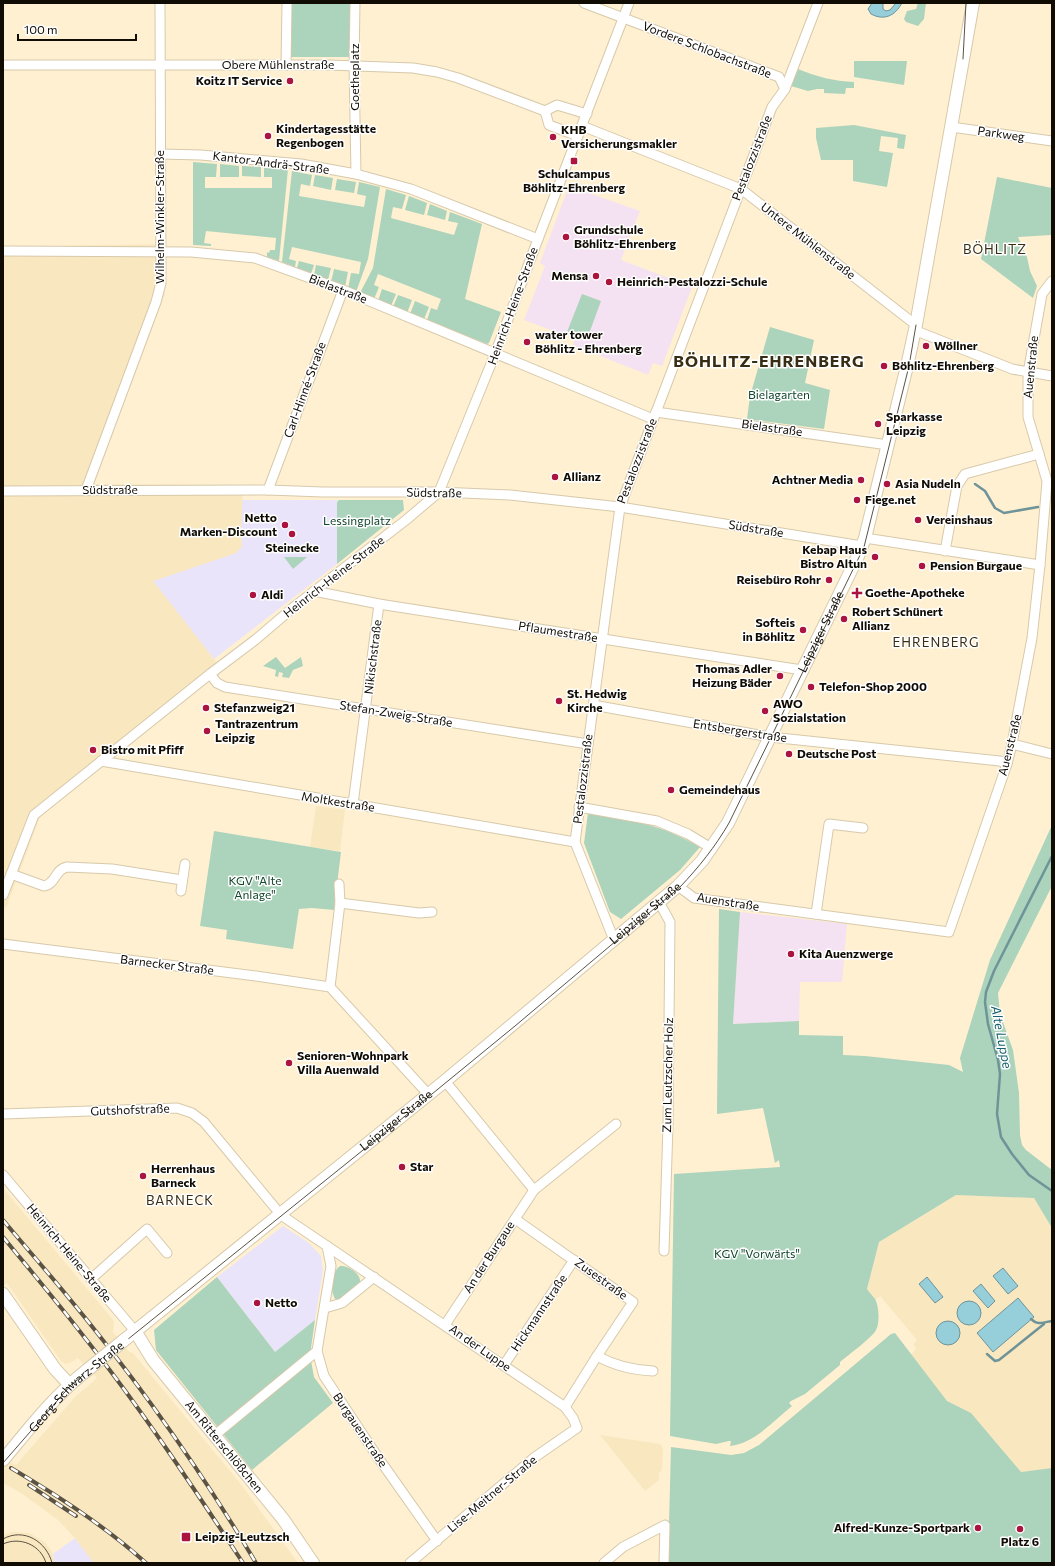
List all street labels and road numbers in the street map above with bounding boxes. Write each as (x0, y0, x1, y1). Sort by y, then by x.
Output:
street label: Vordere Schlobachstraße (641, 18, 774, 80)
street label: Goetheplatz (347, 43, 361, 111)
street label: Obere Mühlenstraße (222, 57, 334, 71)
street label: Pestalozzistraße (728, 113, 774, 202)
street label: Parkweg (977, 123, 1026, 143)
street label: Kantor-Andrä-Straße (212, 148, 330, 176)
street label: Wilhelm-Winkler-Straße (152, 150, 166, 284)
street label: Untere Mühlenstraße (759, 199, 859, 282)
street label: Heinrich-Heine-Straße (484, 245, 540, 366)
street label: Bielastraße (307, 271, 370, 306)
street label: Auenstraße (1020, 335, 1040, 399)
street label: Carl-Hinné-Straße (280, 340, 328, 440)
street label: Pestalozzistraße (613, 416, 659, 505)
street label: Bielastraße (741, 416, 804, 438)
street label: Südstraße (82, 482, 138, 496)
street label: Südstraße (406, 485, 462, 499)
street label: Südstraße (728, 517, 785, 539)
street label: Heinrich-Heine-Straße (280, 532, 387, 620)
street label: Leipziger Straße (794, 588, 846, 674)
street label: Pflaumestraße (518, 618, 599, 644)
street label: Nikischstraße (360, 619, 384, 695)
street label: Stefan-Zweig-Straße (339, 697, 454, 729)
street label: Auenstraße (995, 713, 1023, 777)
street label: Entsbergerstraße (692, 716, 788, 744)
street label: Pestalozzistraße (570, 733, 594, 825)
street label: Moltkestraße (300, 788, 376, 814)
street label: Leipziger Straße (606, 879, 683, 946)
street label: Auenstraße (696, 889, 760, 913)
street label: Barnecker Straße (120, 951, 215, 977)
street label: Zum Leutzscher Holz (659, 1017, 675, 1133)
street label: Leipziger Straße (357, 1086, 434, 1153)
street label: Gutshofstraße (90, 1101, 170, 1117)
street label: Heinrich-Heine-Straße (25, 1200, 115, 1304)
street label: An der Burgaue (460, 1218, 517, 1295)
street label: Zusestraße (573, 1254, 631, 1302)
street label: Hickmannstraße (507, 1271, 569, 1354)
street label: An der Luppe (447, 1321, 514, 1374)
street label: Georg-Schwarz-Straße (25, 1338, 126, 1435)
street label: Burgauenstraße (331, 1390, 391, 1469)
street label: Am Ritterschlößchen (183, 1397, 266, 1495)
street label: Lise-Meitner-Straße (444, 1452, 539, 1535)

